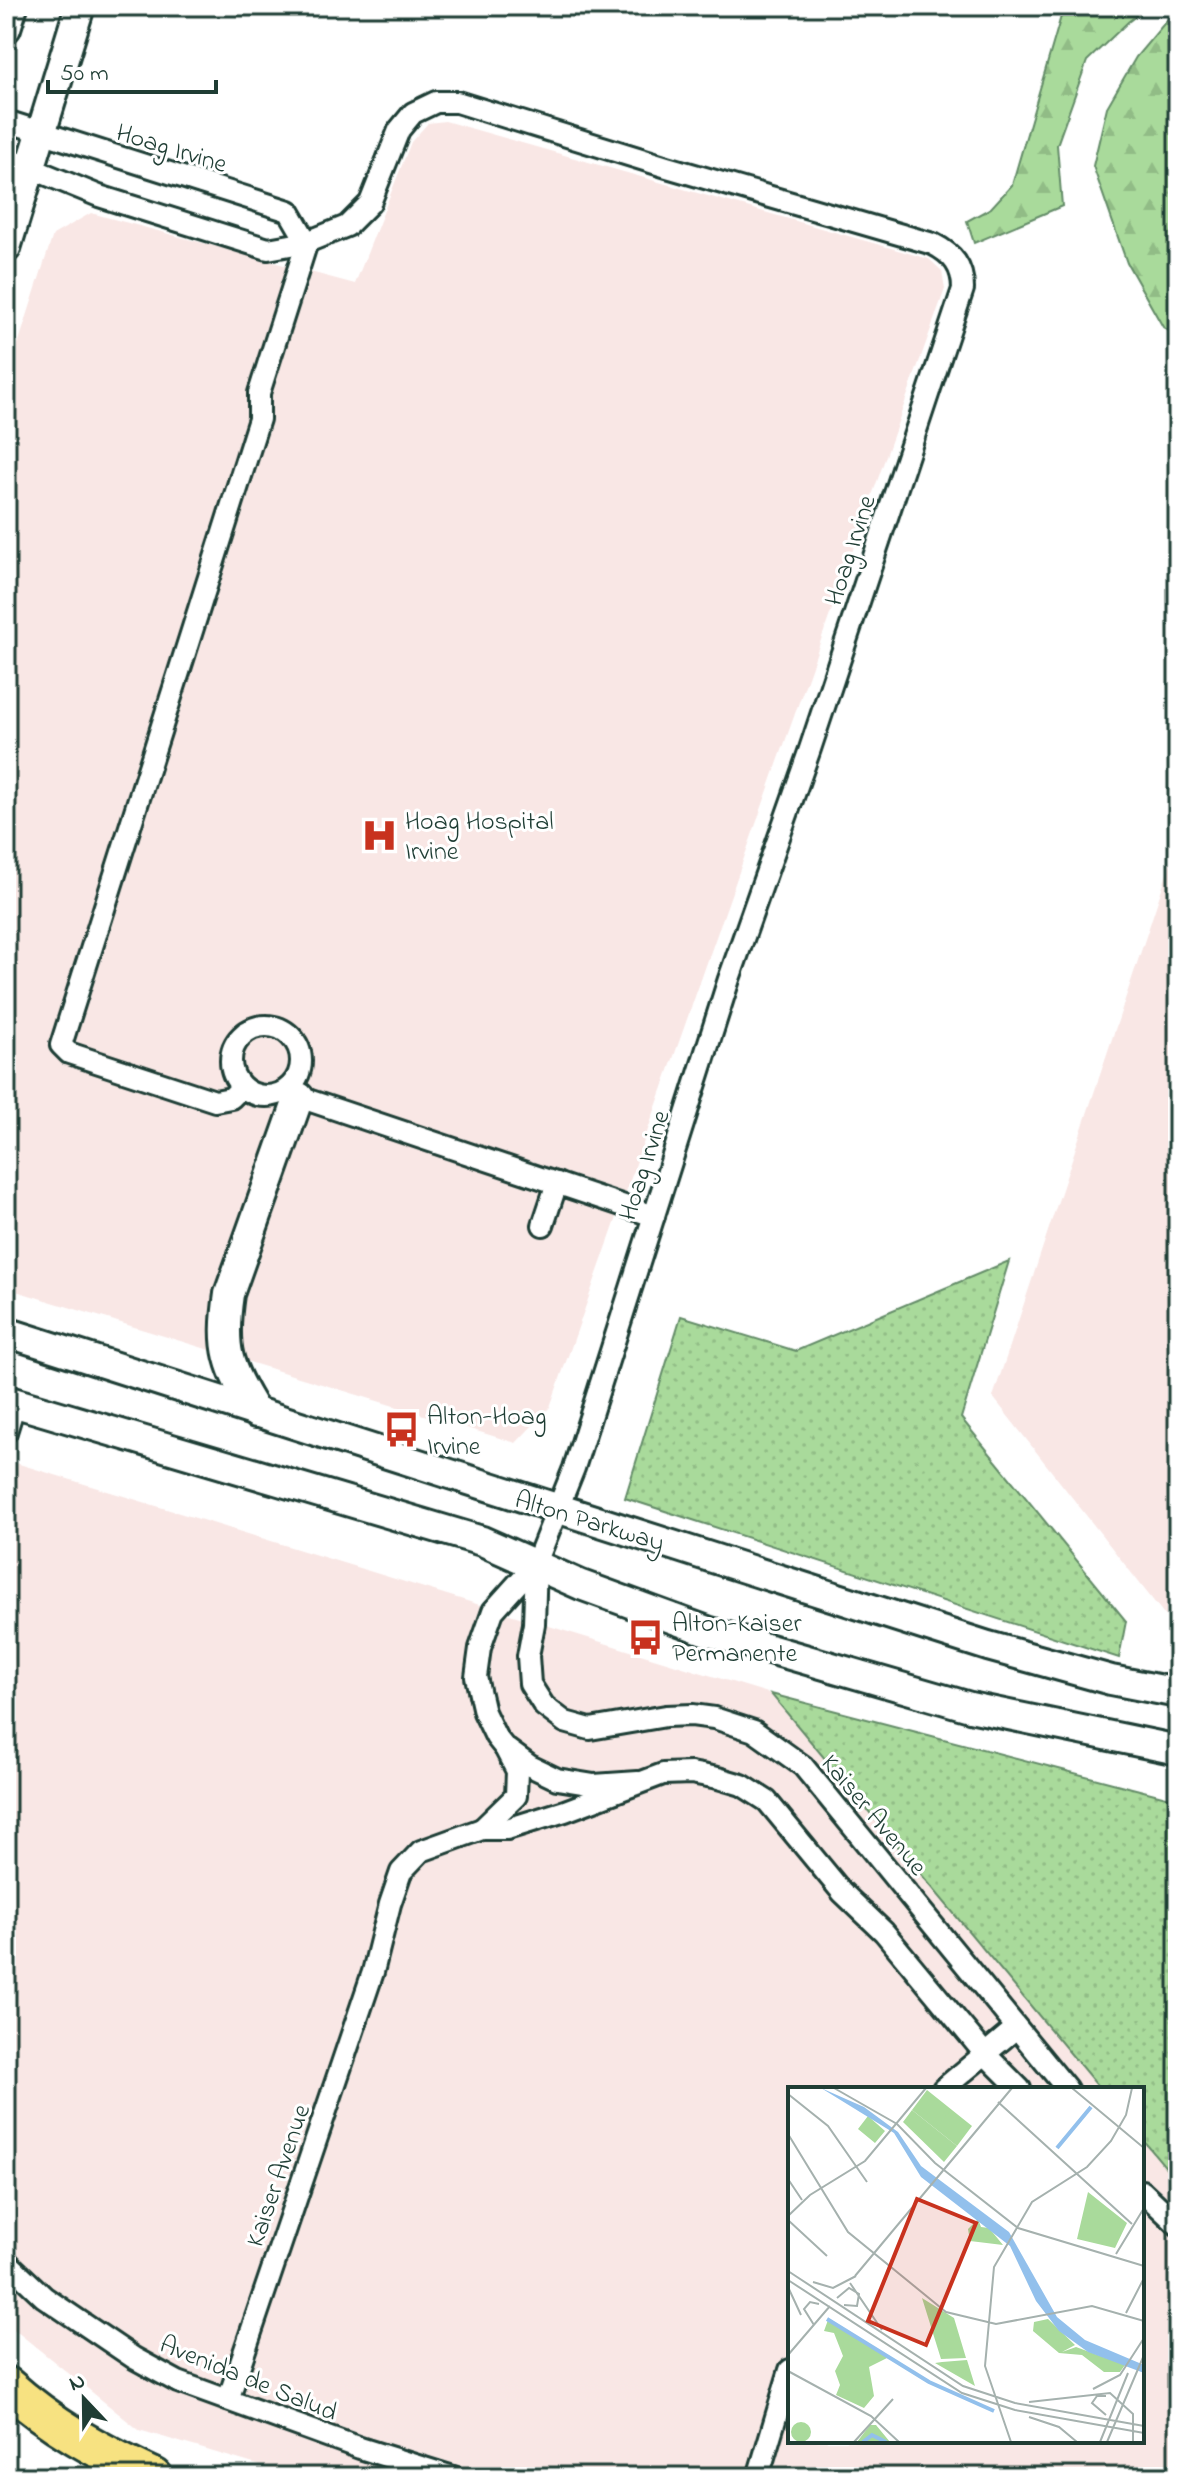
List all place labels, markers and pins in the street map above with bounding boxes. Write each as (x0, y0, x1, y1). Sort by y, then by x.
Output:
place label: Hoag Hospital Irvine (405, 804, 554, 872)
hospital icon: Hoag Hospital Irvine (360, 816, 398, 854)
place label: Alton-Hoag Irvine (427, 1399, 547, 1467)
bus stop icon: Alton-Hoag Irvine (382, 1411, 420, 1449)
place label: Alton-Kaiser Permanente (672, 1606, 802, 1674)
bus stop icon: Alton-Kaiser Permanente (627, 1618, 665, 1656)

